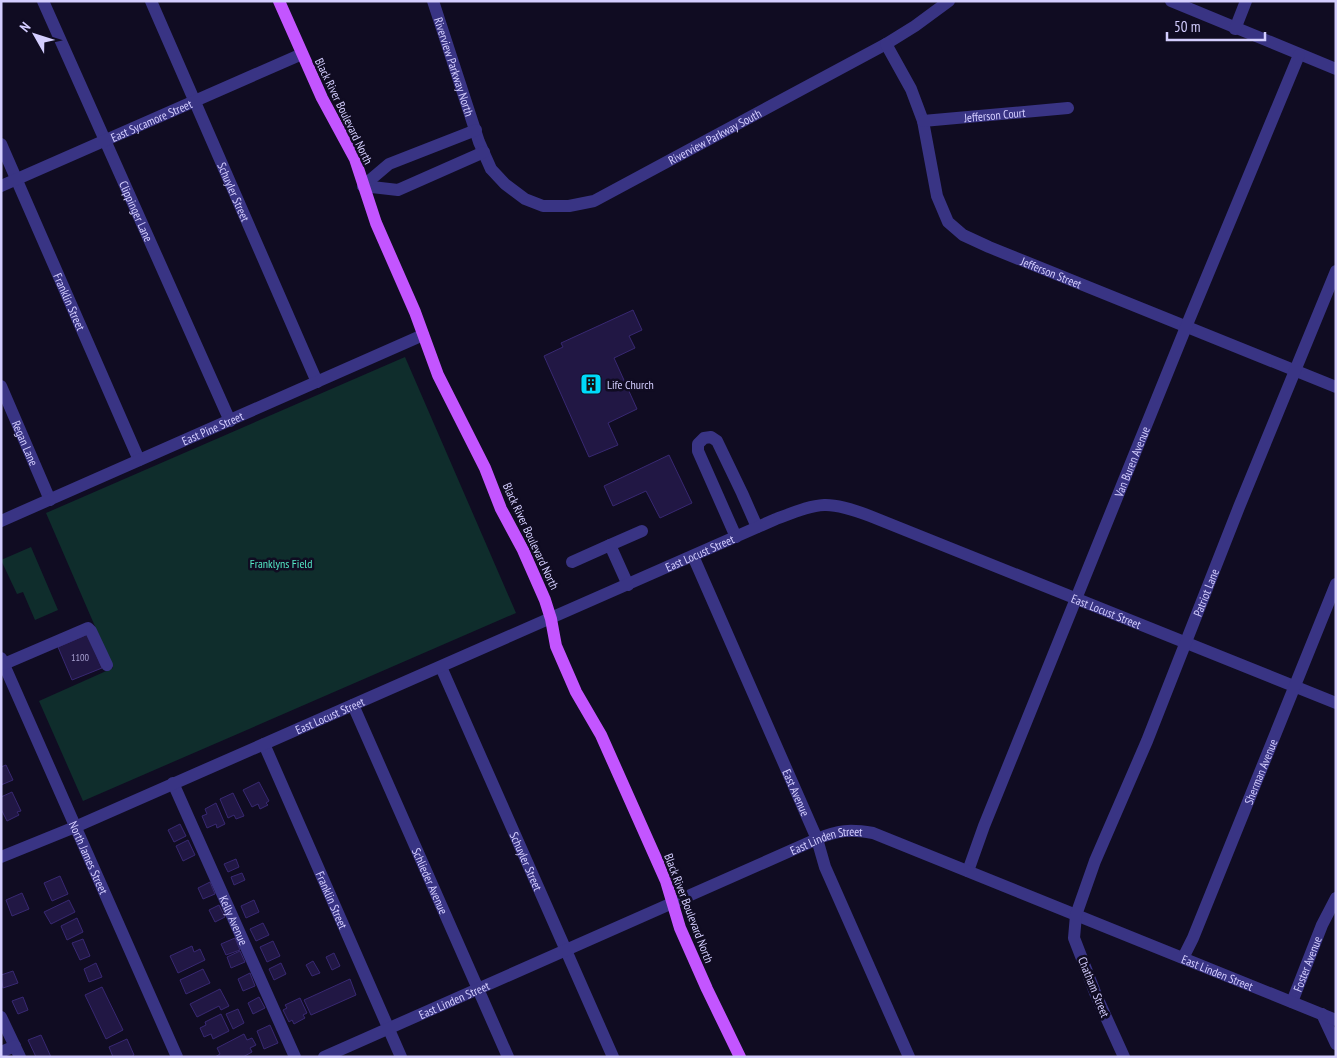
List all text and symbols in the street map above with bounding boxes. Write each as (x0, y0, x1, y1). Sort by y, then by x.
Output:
north arrow (10, 10, 60, 60)
scale bar (1167, 10, 1264, 42)
street label: Riverview Parkway North (431, 15, 478, 118)
text: 50 m (1174, 17, 1200, 36)
text: N (16, 18, 34, 35)
street label: Black River Boulevard North (312, 56, 376, 166)
street label: East Sycamore Street (108, 95, 195, 145)
street label: Jefferson Court (962, 104, 1027, 125)
street label: Riverview Parkway South (665, 105, 764, 167)
street label: Schuyler Street (215, 160, 254, 224)
street label: Clippinger Lane (116, 178, 157, 244)
street label: Jefferson Street (1018, 253, 1085, 291)
street label: Franklin Street (51, 271, 89, 333)
building icon: Life Church (579, 372, 603, 396)
place label: Life Church (607, 377, 654, 392)
street label: East Pine Street (179, 407, 246, 448)
street label: Regan Lane (9, 418, 42, 468)
street label: Van Buren Avenue (1110, 424, 1153, 500)
street label: Black River Boulevard North (500, 480, 562, 592)
street label: East Locust Street (663, 531, 737, 574)
park label: Franklyns Field (250, 556, 312, 571)
street label: Patriot Lane (1189, 566, 1222, 618)
street label: East Locust Street (1069, 590, 1144, 632)
house number: 1100 (71, 651, 90, 664)
street label: East Locust Street (293, 693, 367, 737)
street label: Sherman Avenue (1240, 737, 1280, 806)
street label: East Avenue (780, 766, 813, 818)
street label: North James Street (66, 819, 112, 897)
street label: East Linden Street (788, 823, 864, 858)
street label: Schuyler Street (507, 829, 546, 893)
street label: Schlieder Avenue (409, 845, 452, 916)
street label: Black River Boulevard North (661, 851, 717, 965)
street label: Franklin Street (313, 869, 352, 931)
street label: Kelly Avenue (216, 893, 252, 947)
street label: Foster Avenue (1289, 934, 1324, 994)
street label: East Linden Street (1180, 951, 1256, 994)
street label: Chatham Street (1075, 954, 1113, 1020)
street label: East Linden Street (416, 977, 492, 1022)

